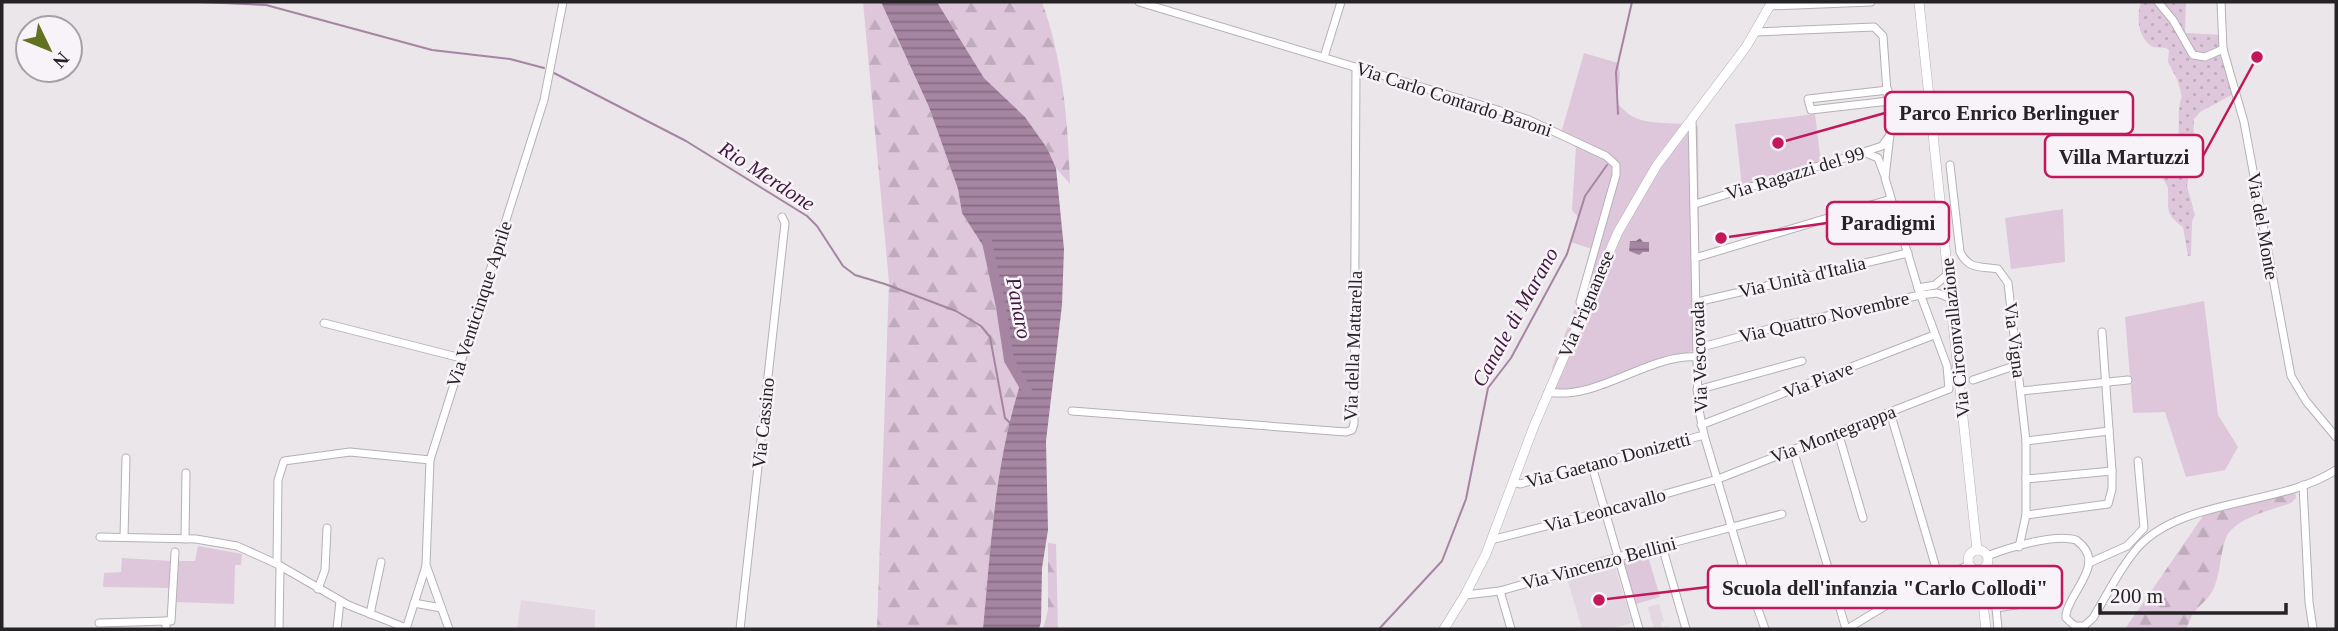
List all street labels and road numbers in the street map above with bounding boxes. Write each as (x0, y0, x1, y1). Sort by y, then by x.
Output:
street label: Via Carlo Contardo Baroni (1353, 57, 1555, 141)
street label: Via Ragazzi del 99 (1723, 142, 1867, 204)
street label: Via del Monte (2243, 171, 2283, 281)
street label: Via Venticinque Aprile (442, 218, 516, 390)
street label: Via Frignanese (1554, 247, 1618, 361)
street label: Via Unità d'Italia (1736, 252, 1868, 302)
street label: Via Circonvallazione (1936, 257, 1974, 419)
street label: Via della Mattarella (1340, 270, 1366, 422)
street label: Via Quattro Novembre (1737, 287, 1911, 347)
street label: Via Vescovada (1687, 300, 1711, 413)
street label: Via Vigna (2000, 301, 2030, 380)
street label: Via Piave (1780, 357, 1856, 403)
street label: Via Cassino (748, 377, 778, 469)
street label: Via Montegrappa (1767, 400, 1899, 468)
street label: Via Gaetano Donizetti (1523, 428, 1693, 492)
street label: Via Leoncavallo (1542, 484, 1668, 536)
street label: Via Vincenzo Bellini (1520, 532, 1678, 594)

